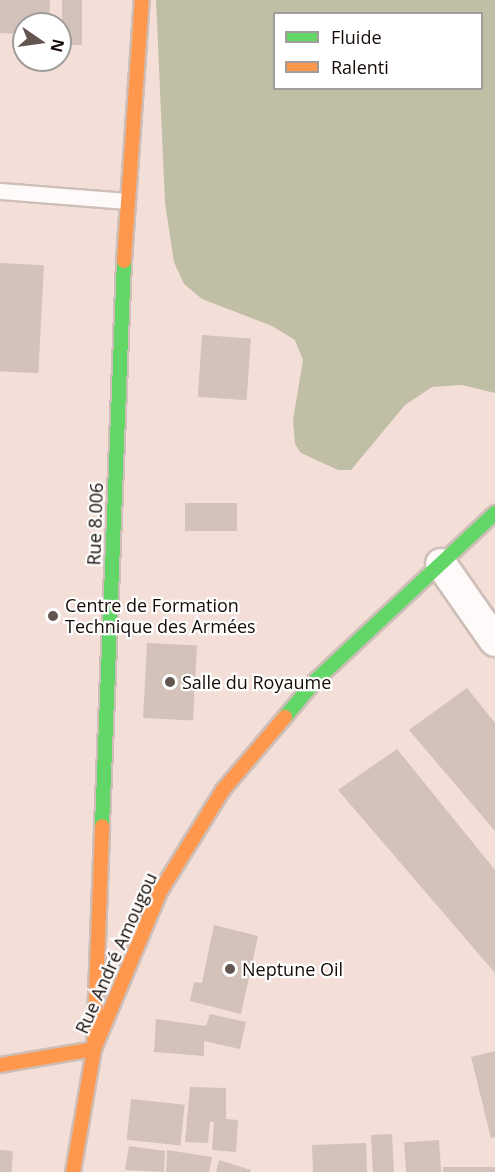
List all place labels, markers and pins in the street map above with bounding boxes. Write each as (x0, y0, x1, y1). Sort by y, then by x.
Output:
place label: Centre de Formation Technique des Armées (65, 595, 256, 638)
marker: Centre de Formation Technique des Armées (46, 609, 60, 623)
place label: Salle du Royaume (182, 671, 331, 693)
marker: Salle du Royaume (163, 675, 177, 689)
place label: Neptune Oil (242, 958, 343, 980)
marker: Neptune Oil (223, 962, 237, 976)

